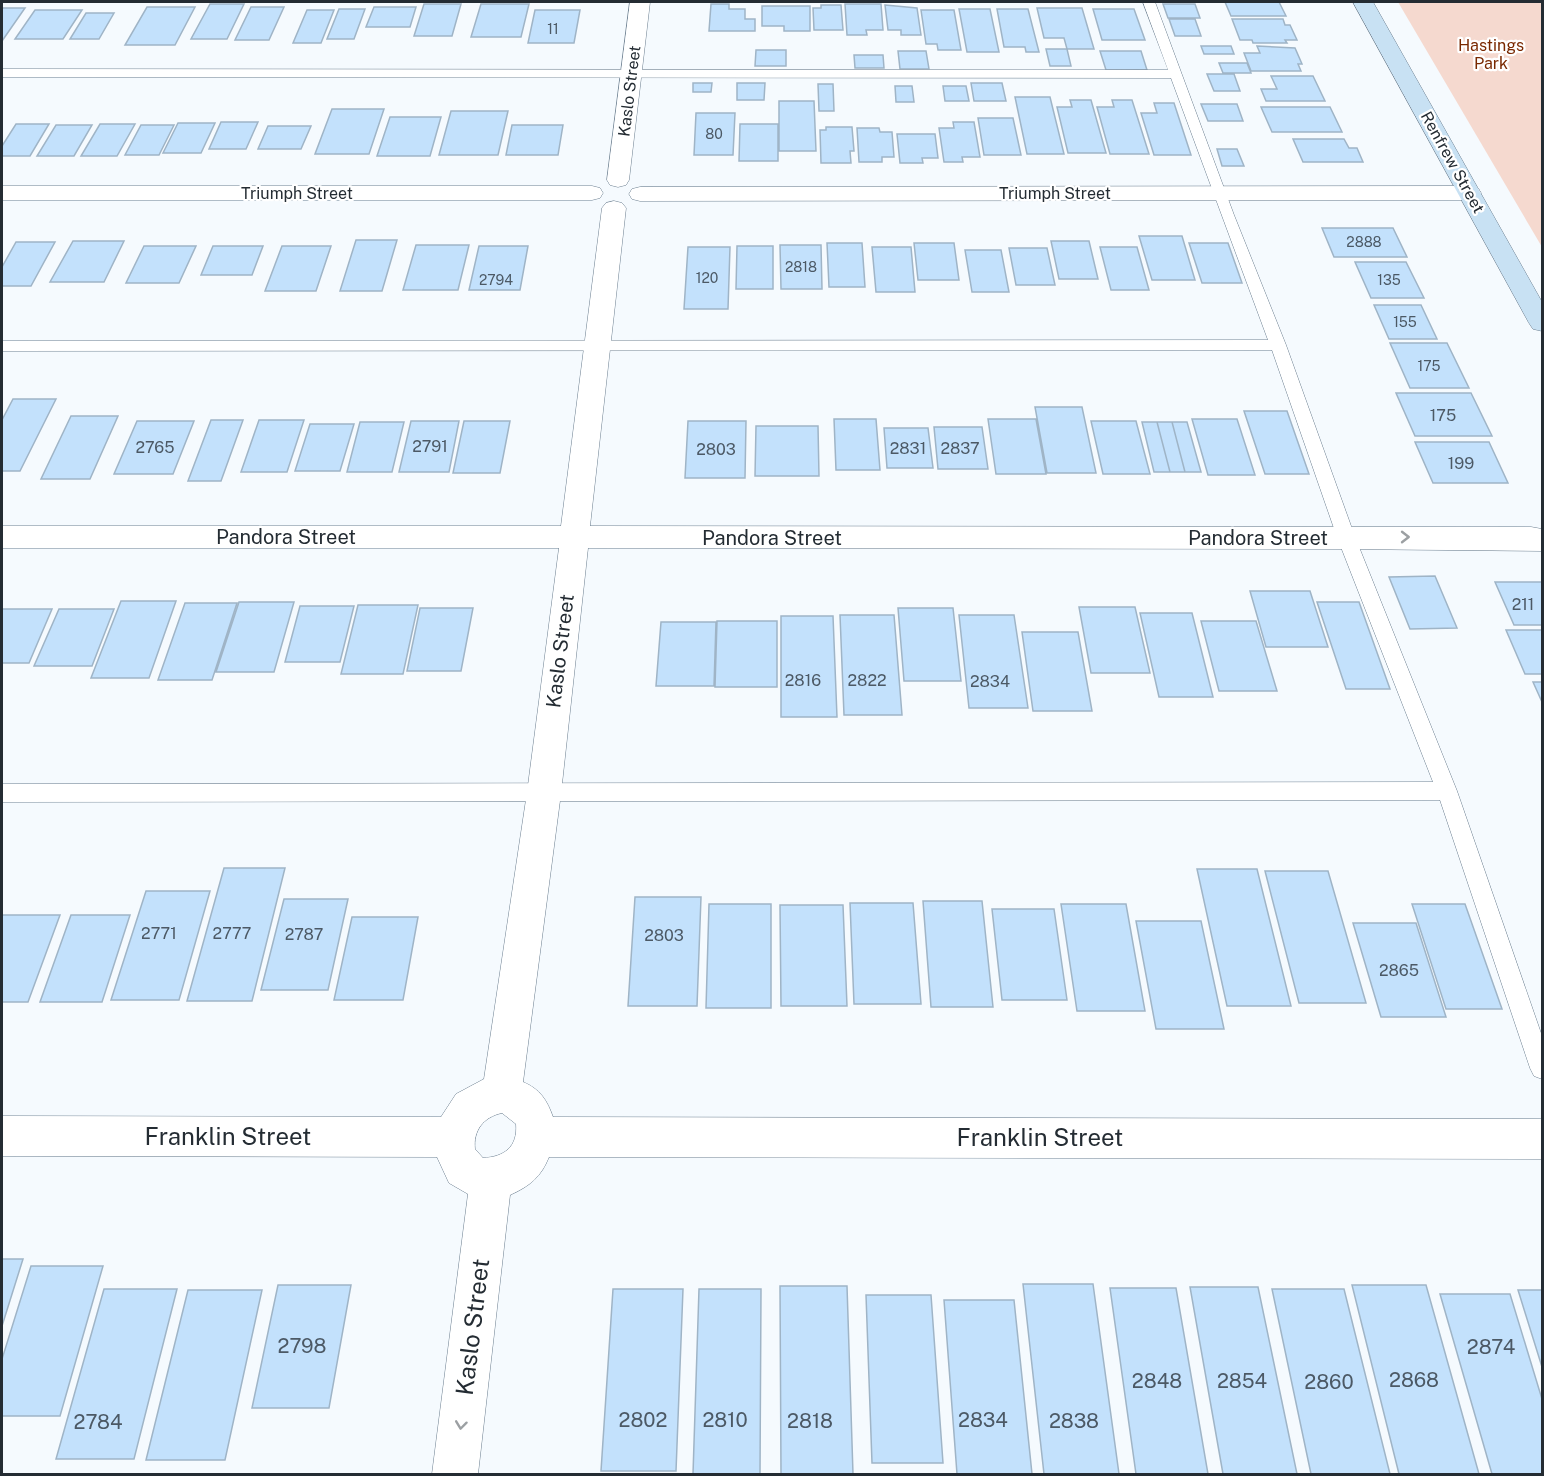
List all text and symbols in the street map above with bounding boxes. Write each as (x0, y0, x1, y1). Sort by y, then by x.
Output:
house number: 11 (547, 21, 559, 37)
park label: Hastings Park (1458, 36, 1524, 73)
street label: Kaslo Street (614, 44, 645, 138)
street label: Renfrew Street (1417, 108, 1488, 216)
house number: 80 (705, 126, 723, 142)
street label: Triumph Street (241, 184, 353, 203)
street label: Triumph Street (999, 184, 1111, 203)
house number: 2888 (1346, 234, 1382, 250)
house number: 2818 (785, 259, 817, 275)
house number: 120 (696, 270, 718, 286)
house number: 2794 (479, 272, 513, 288)
house number: 135 (1377, 272, 1401, 288)
house number: 155 (1393, 314, 1417, 330)
house number: 175 (1417, 358, 1441, 374)
house number: 175 (1430, 406, 1456, 425)
house number: 2791 (412, 437, 448, 456)
house number: 2765 (135, 438, 175, 457)
house number: 2831 (890, 439, 926, 458)
house number: 2837 (940, 439, 980, 458)
house number: 2803 (696, 440, 736, 459)
house number: 199 (1448, 454, 1474, 473)
street label: Pandora Street (216, 525, 356, 549)
street label: Pandora Street (702, 526, 842, 550)
street label: Pandora Street (1188, 526, 1328, 550)
one-way arrow (1400, 531, 1409, 544)
street label: Kaslo Street (541, 593, 579, 709)
house number: 211 (1512, 595, 1534, 614)
house number: 2816 (785, 671, 821, 690)
house number: 2822 (848, 671, 886, 690)
house number: 2834 (970, 672, 1010, 691)
house number: 2771 (141, 924, 177, 943)
house number: 2777 (213, 924, 251, 943)
house number: 2787 (285, 925, 323, 944)
house number: 2803 (644, 926, 684, 945)
house number: 2865 (1379, 961, 1419, 980)
street label: Franklin Street (145, 1122, 311, 1150)
street label: Franklin Street (957, 1123, 1123, 1151)
street label: Kaslo Street (450, 1257, 494, 1397)
house number: 2798 (278, 1334, 326, 1358)
house number: 2874 (1467, 1335, 1515, 1359)
house number: 2868 (1389, 1368, 1439, 1392)
house number: 2848 (1132, 1369, 1182, 1393)
house number: 2854 (1217, 1369, 1267, 1393)
house number: 2860 (1304, 1370, 1354, 1394)
house number: 2802 (619, 1408, 667, 1432)
house number: 2810 (702, 1408, 748, 1432)
house number: 2834 (958, 1408, 1008, 1432)
house number: 2818 (787, 1409, 833, 1433)
house number: 2838 (1049, 1409, 1099, 1433)
house number: 2784 (73, 1410, 123, 1434)
one-way arrow (455, 1421, 468, 1430)

